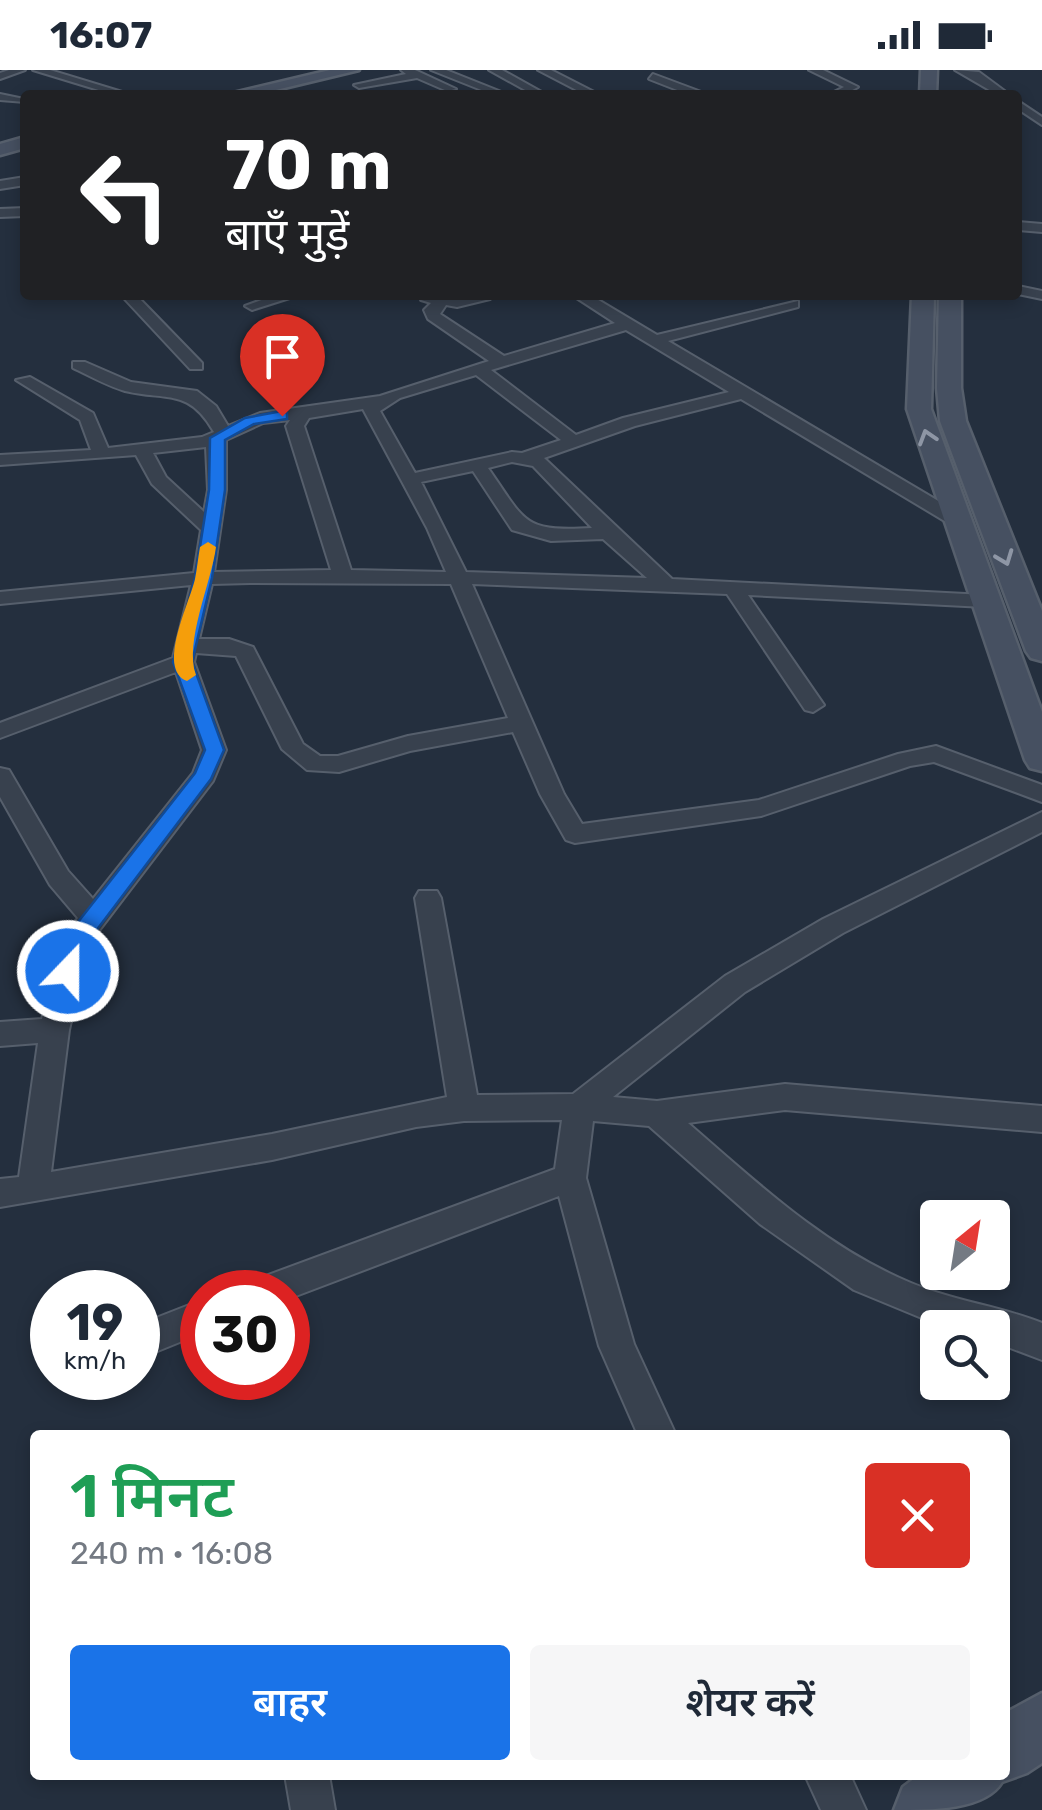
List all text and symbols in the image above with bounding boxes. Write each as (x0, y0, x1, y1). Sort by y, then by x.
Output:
text: 16:07 (50, 12, 152, 58)
text: 70 m (225, 124, 392, 207)
icon: left (60, 130, 190, 260)
text: बाएँ मुड़ें (225, 208, 349, 261)
pin (240, 314, 325, 417)
icon: arrive (255, 329, 310, 384)
one-way arrow (918, 429, 939, 446)
one-way arrow (994, 548, 1014, 565)
position arrow (16, 919, 120, 1023)
north arrow (920, 1200, 1010, 1290)
map controls (920, 1200, 1010, 1400)
speed limit sign: 30 (180, 1270, 310, 1400)
text: 19 (67, 1293, 123, 1353)
button: search (920, 1310, 1010, 1400)
text: km/h (64, 1346, 126, 1375)
text: 1 मिनट (70, 1461, 234, 1532)
button: close (865, 1463, 970, 1568)
text: 240 m · 16:08 (70, 1534, 273, 1572)
button: बाहर (70, 1645, 510, 1760)
button: शेयर करें (530, 1645, 970, 1760)

